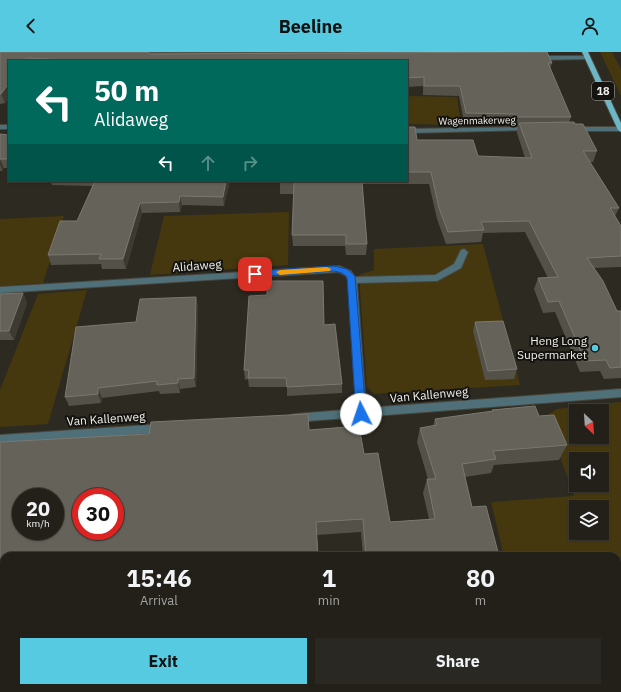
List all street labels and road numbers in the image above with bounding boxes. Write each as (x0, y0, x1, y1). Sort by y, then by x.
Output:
road number: 18 (592, 82, 614, 100)
street label: Wagenmakerweg (438, 113, 516, 128)
street label: Alidaweg (172, 256, 223, 275)
street label: Van Kallenweg (389, 384, 469, 405)
street label: Van Kallenweg (66, 408, 146, 429)

